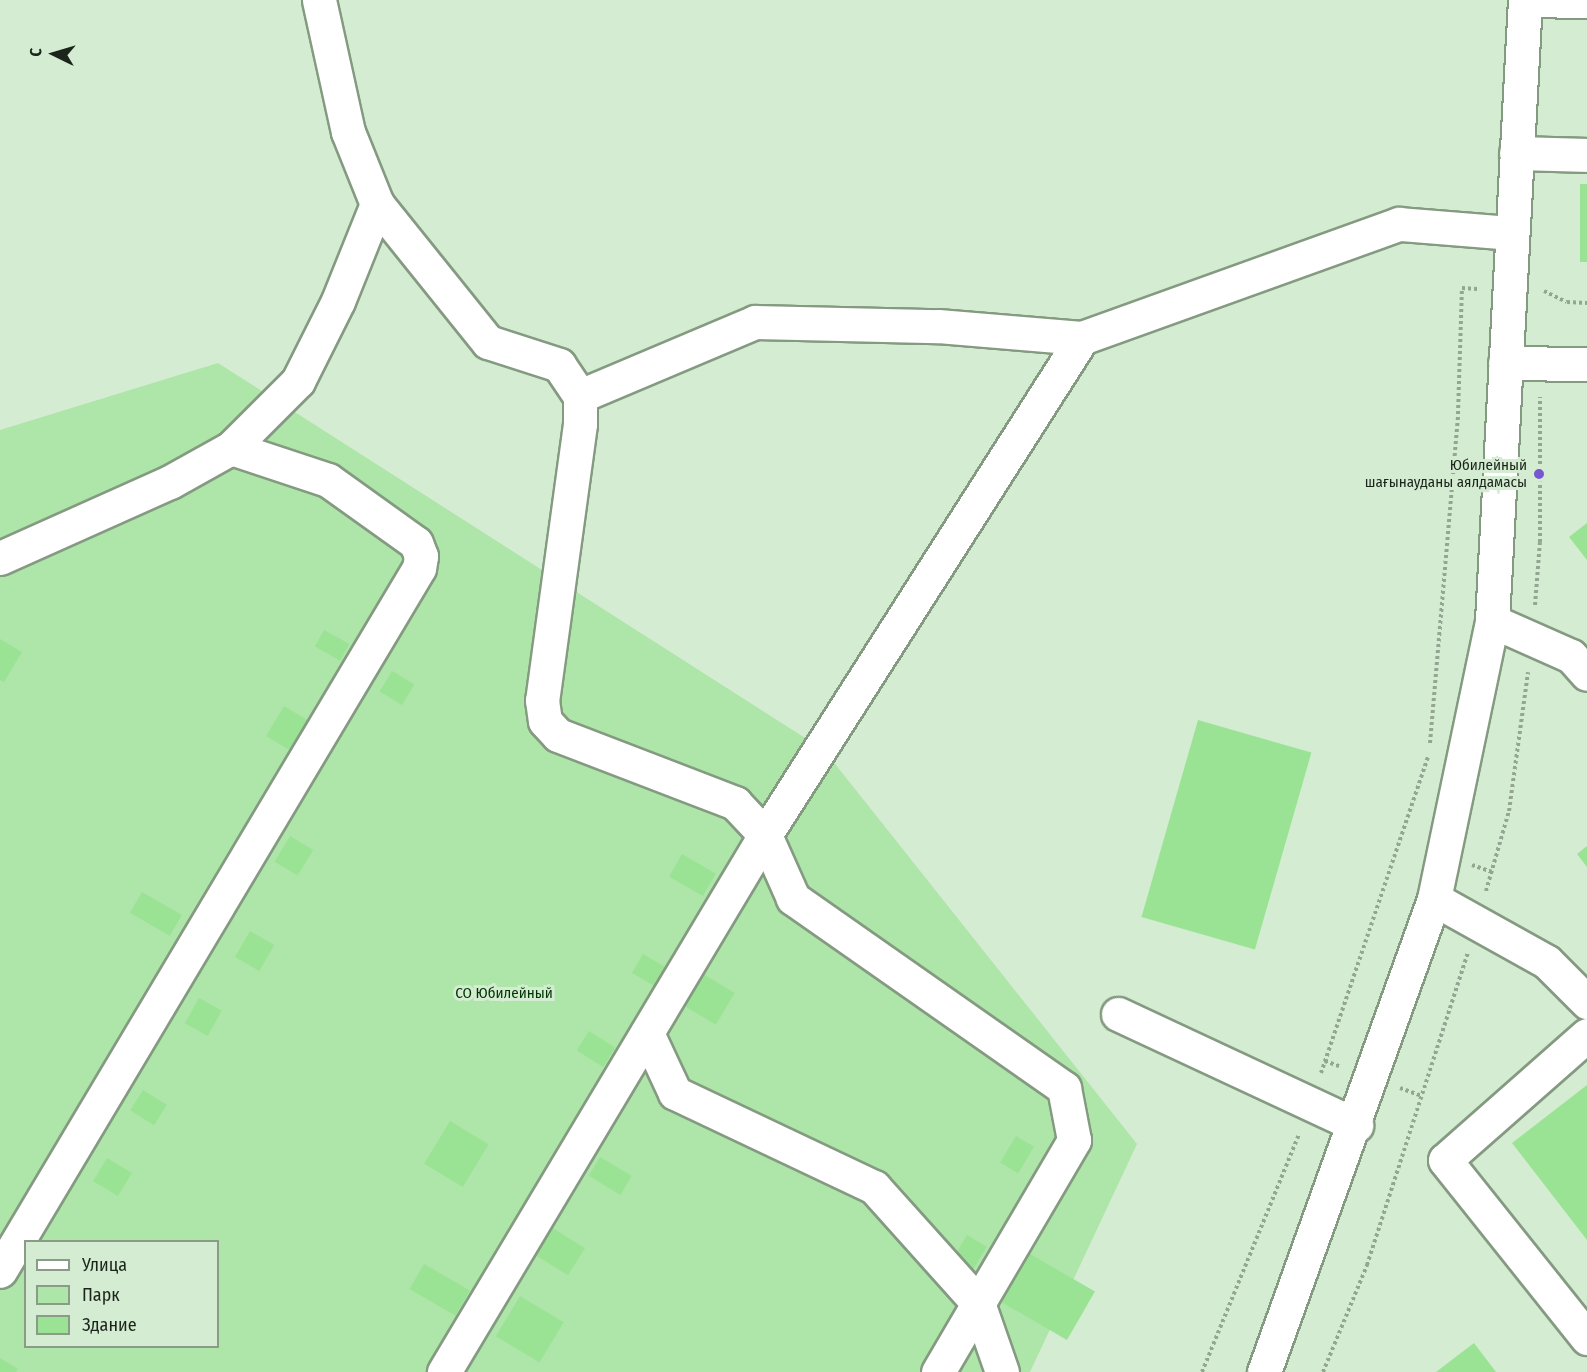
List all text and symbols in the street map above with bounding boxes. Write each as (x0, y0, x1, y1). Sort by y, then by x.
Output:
north arrow (24, 24, 84, 84)
text: С (26, 47, 45, 57)
place label: Юбилейный шағынауданы аялдамасы (1365, 456, 1527, 491)
marker: Юбилейный шағынауданы аялдамасы (1532, 467, 1546, 481)
park label: СО Юбилейный (455, 985, 553, 1003)
legend (24, 1240, 219, 1348)
text: Улица (82, 1254, 127, 1276)
text: Парк (82, 1284, 120, 1306)
text: Здание (82, 1314, 137, 1336)

